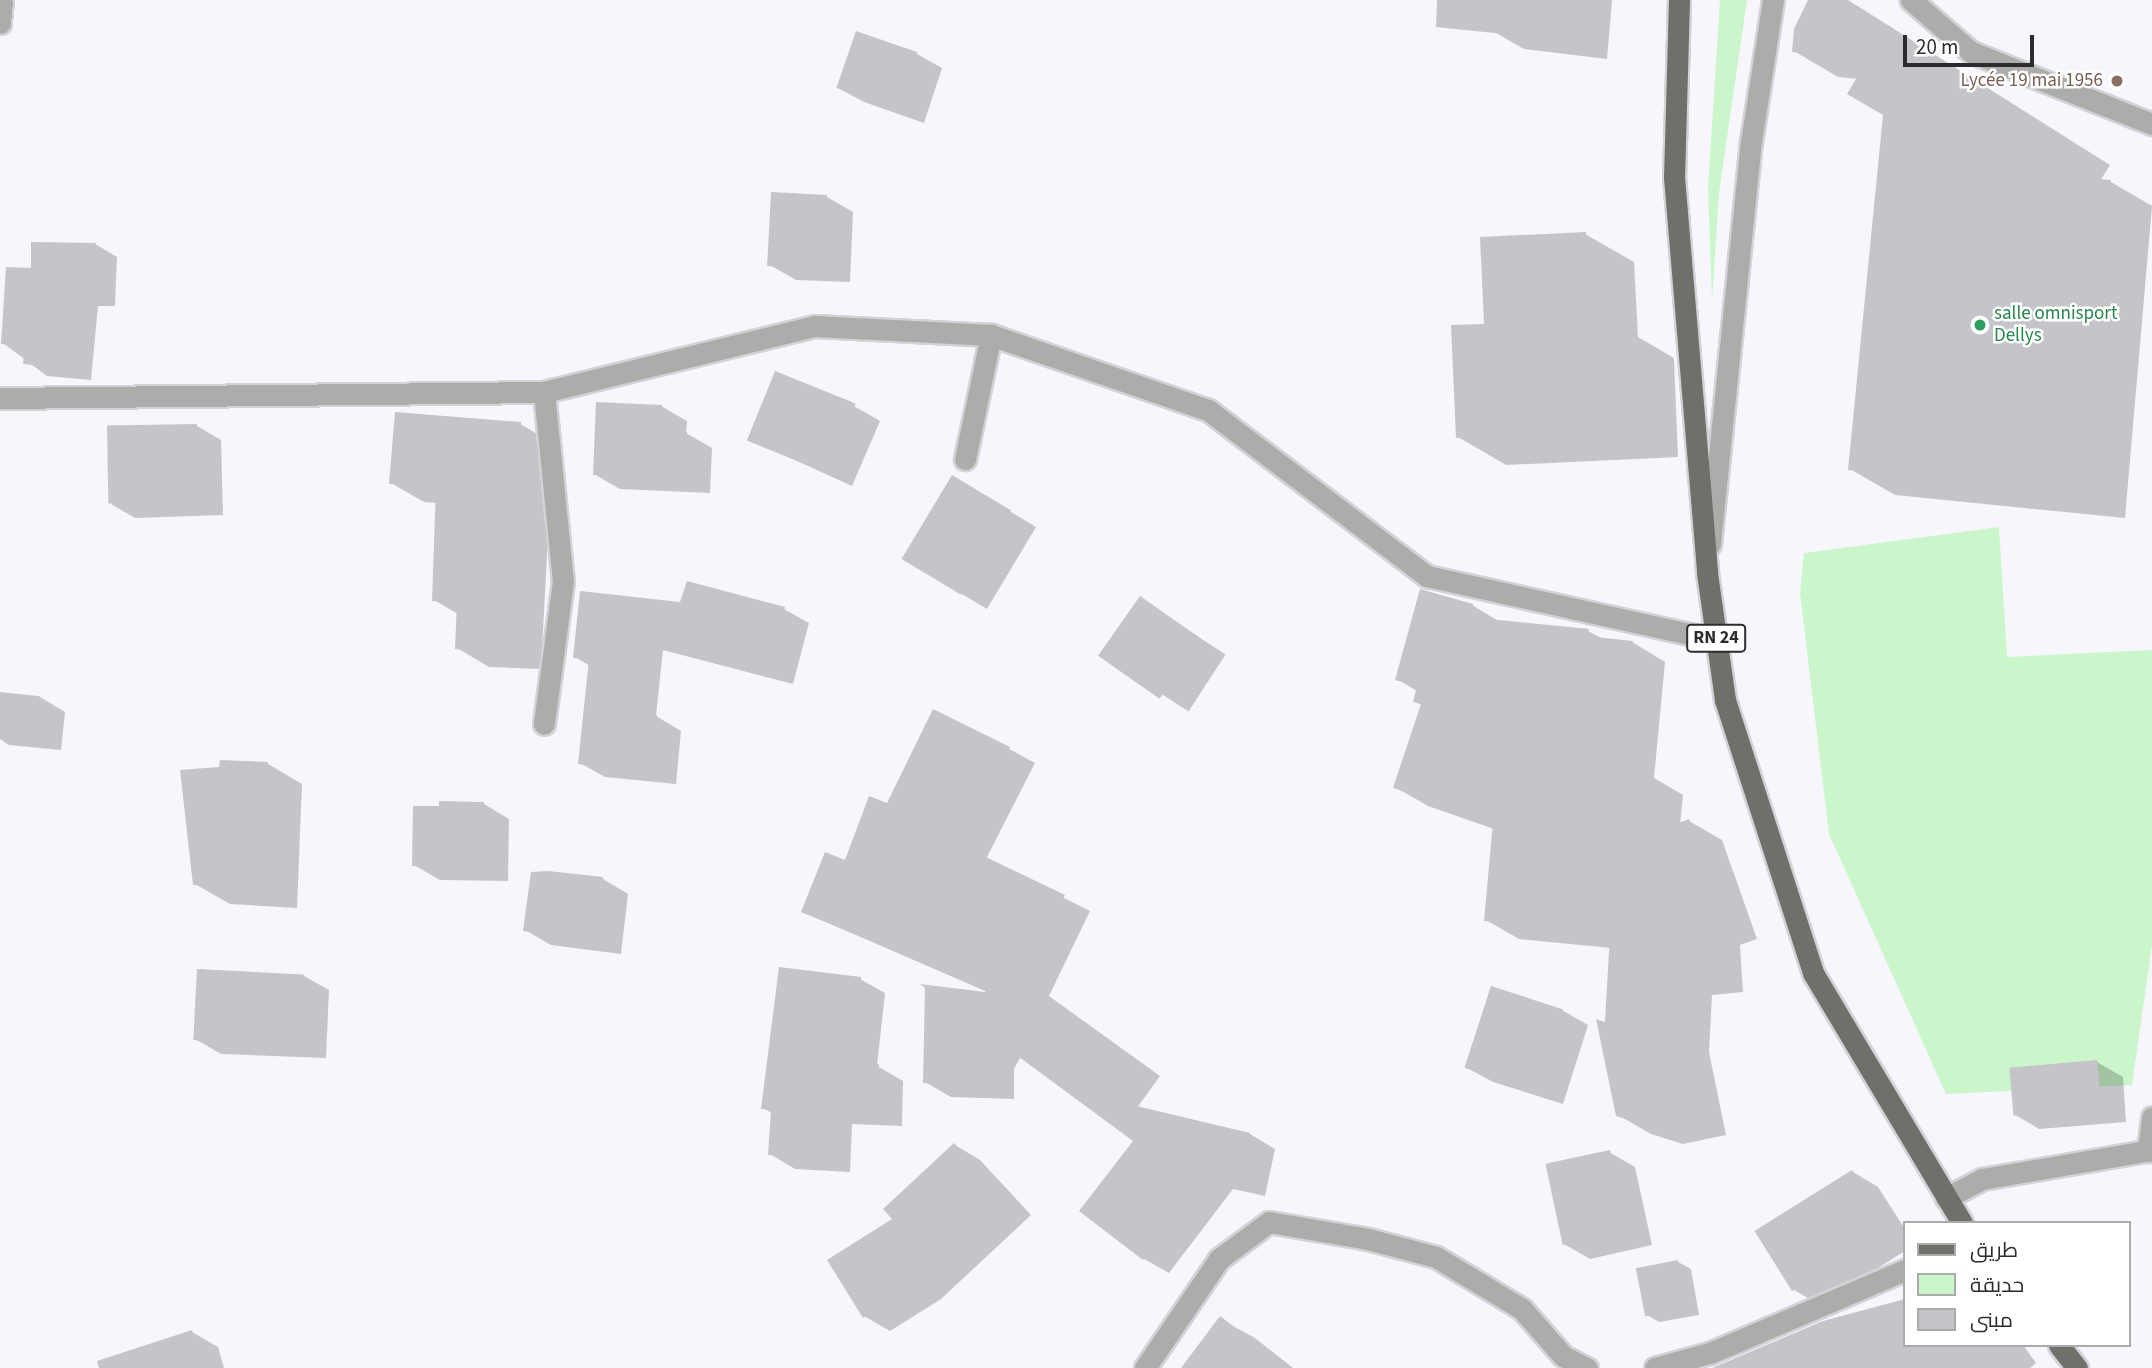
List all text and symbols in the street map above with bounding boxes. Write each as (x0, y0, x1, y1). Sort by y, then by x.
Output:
scale bar (1907, 21, 2038, 65)
text: 20 m (1916, 32, 1958, 62)
place label: Lycée 19 mai 1956 (1960, 70, 2103, 92)
marker: Lycée 19 mai 1956 (2109, 73, 2125, 89)
place label: salle omnisport Dellys (1994, 303, 2117, 347)
marker: salle omnisport Dellys (1972, 317, 1988, 333)
road number: RN 24 (1684, 624, 1748, 652)
legend (1904, 1221, 2131, 1347)
text: طريق (1970, 1235, 2018, 1265)
text: حديقة (1970, 1270, 2024, 1300)
text: مبنى (1970, 1305, 2013, 1335)

